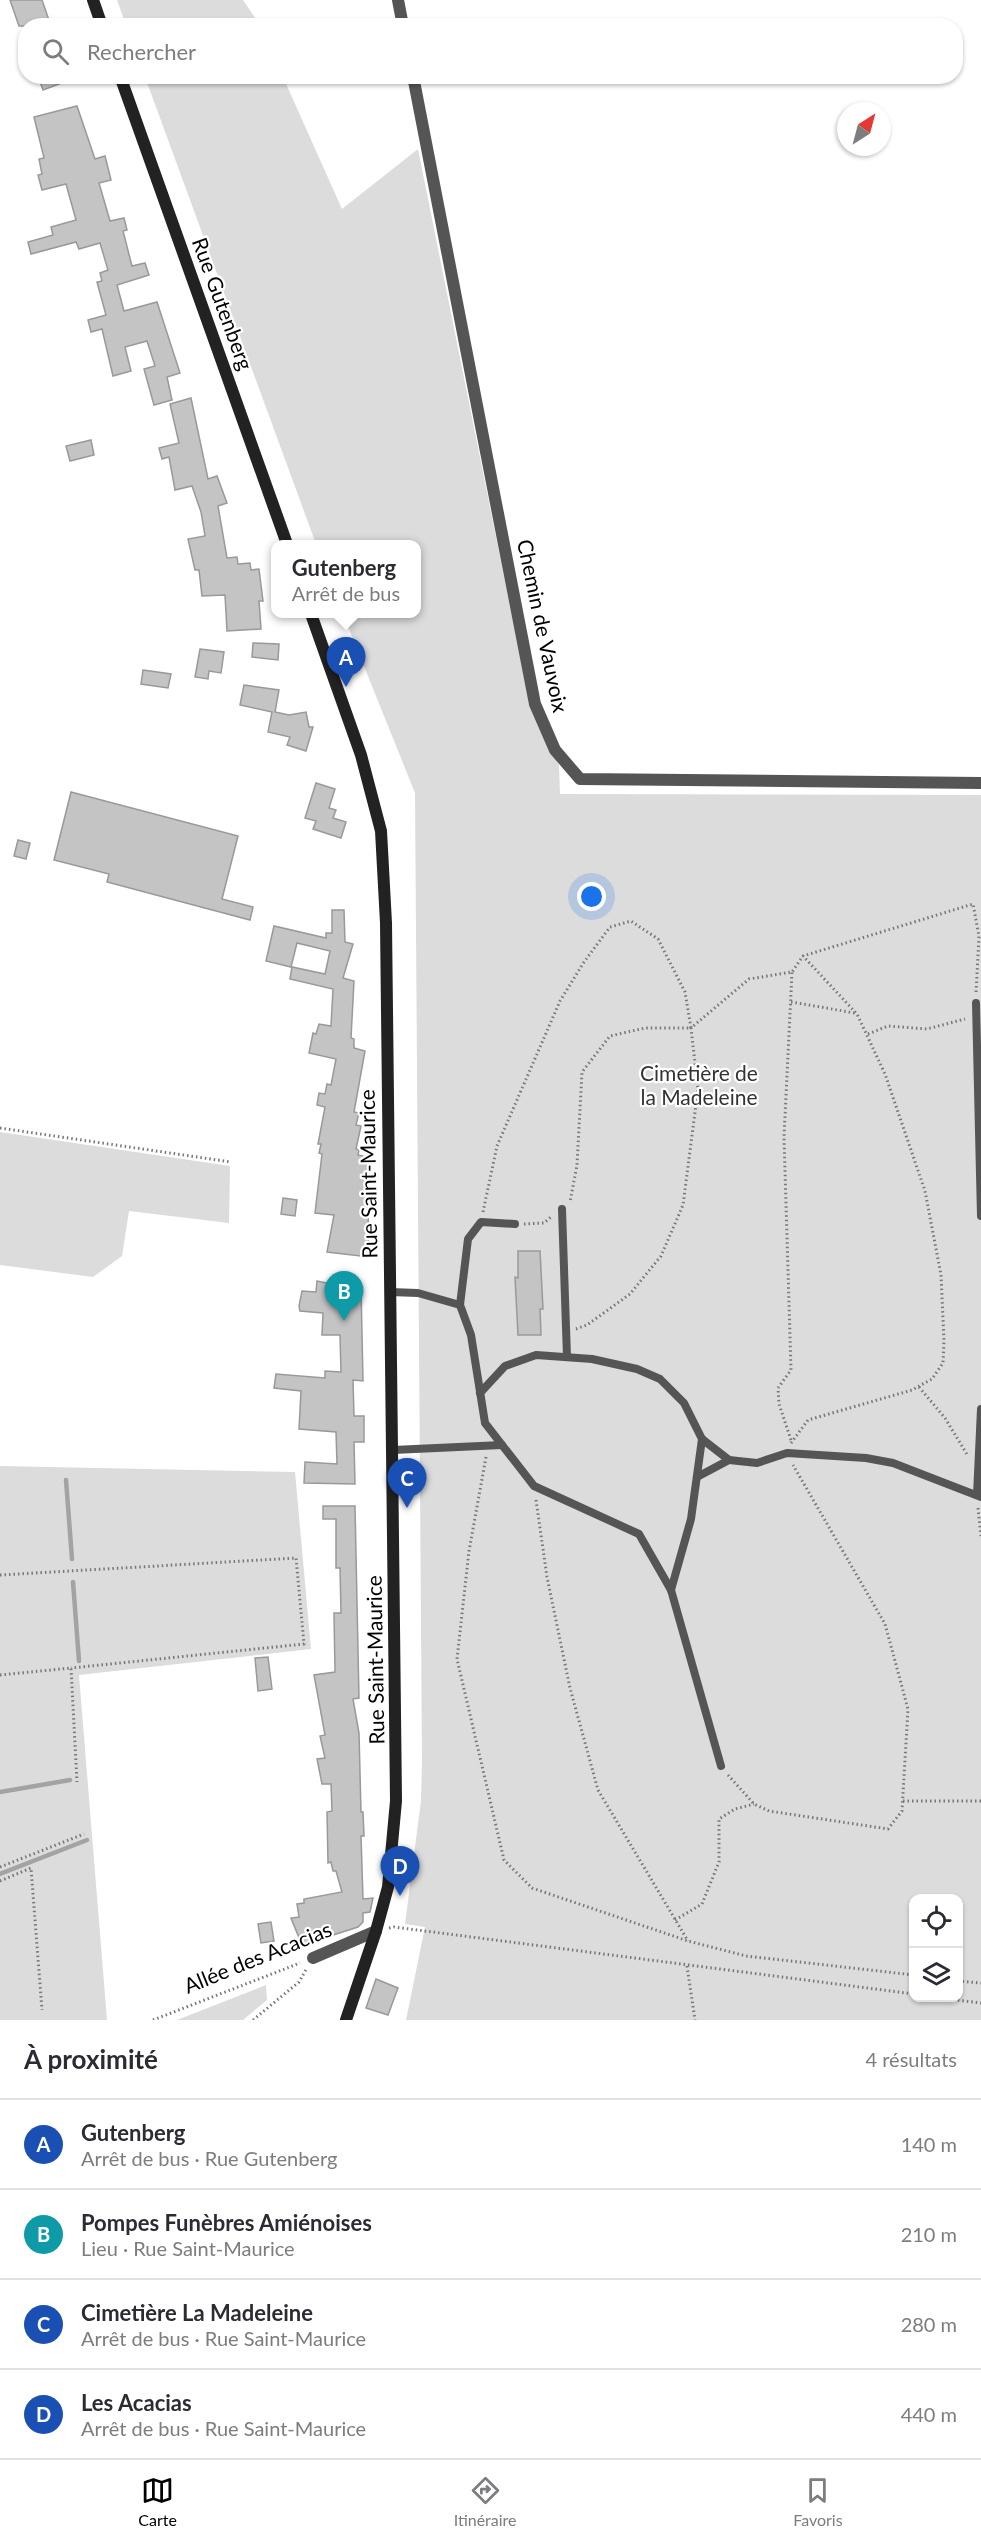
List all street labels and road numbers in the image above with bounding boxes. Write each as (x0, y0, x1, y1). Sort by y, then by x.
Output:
street label: Rue Gutenberg (188, 234, 259, 373)
street label: Chemin de Vauvoix (513, 537, 574, 715)
street label: Rue Saint-Maurice (354, 1089, 381, 1259)
street label: Rue Saint-Maurice (361, 1575, 388, 1745)
street label: Allée des Acacias (180, 1916, 335, 1998)

